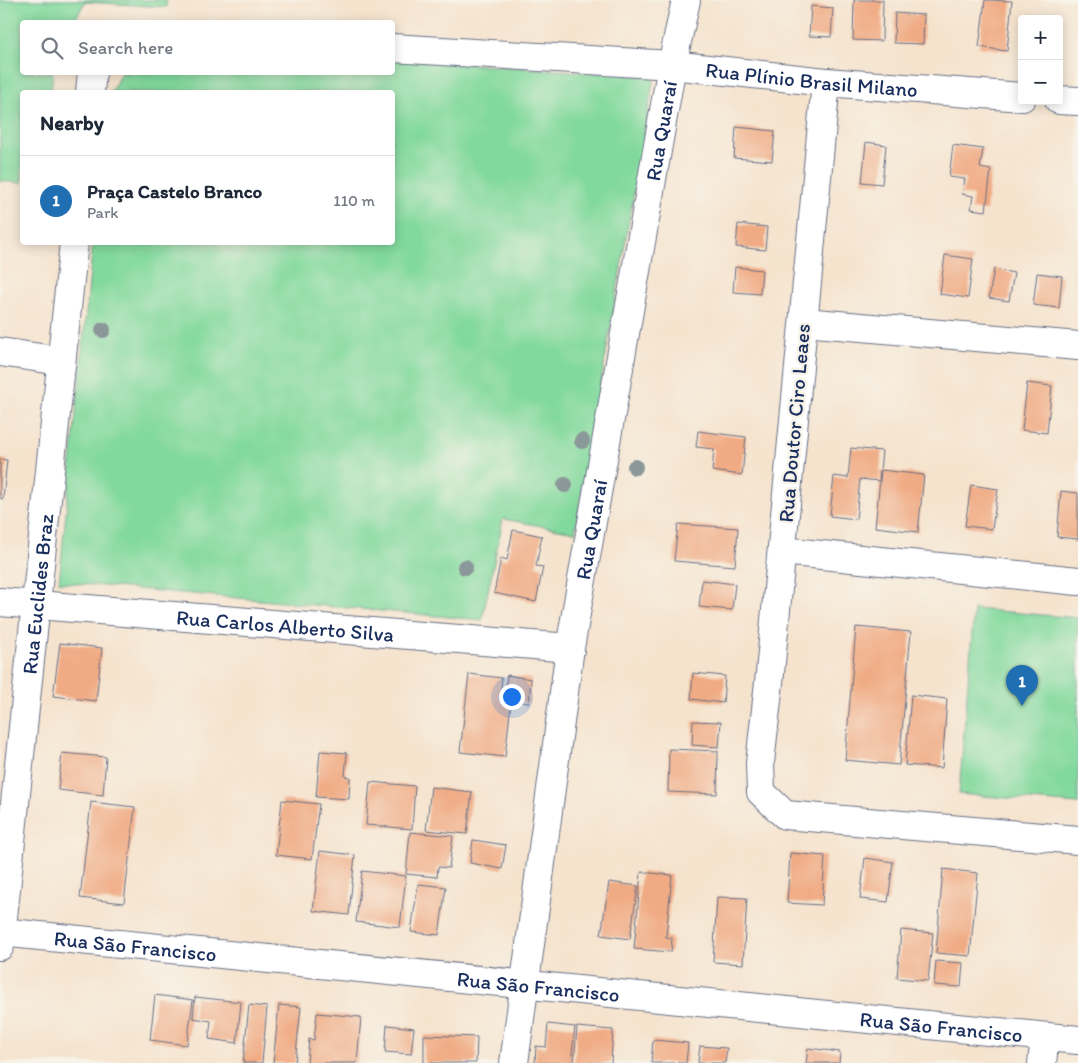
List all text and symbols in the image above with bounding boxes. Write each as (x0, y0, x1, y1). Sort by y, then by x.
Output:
map controls (1018, 15, 1063, 105)
button: + (1018, 15, 1063, 60)
search box (20, 20, 395, 75)
icon: search (38, 34, 66, 62)
text: Search here (78, 36, 173, 59)
street label: Rua Plínio Brasil Milano (704, 56, 919, 101)
button: − (1018, 60, 1063, 105)
street label: Rua Quaraí (639, 78, 682, 183)
text: Nearby (40, 110, 104, 135)
text: Praça Castelo Branco (87, 180, 262, 203)
text: 1 (52, 191, 60, 210)
text: 110 m (333, 191, 375, 210)
text: Park (87, 203, 118, 222)
street label: Rua Doutor Ciro Leaes (773, 322, 815, 524)
street label: Rua Quaraí (570, 477, 612, 582)
street label: Rua Euclides Braz (16, 512, 58, 676)
street label: Rua Carlos Alberto Silva (175, 604, 395, 646)
pin: 1 (1006, 665, 1038, 706)
your location (499, 684, 525, 710)
street label: Rua São Francisco (53, 925, 218, 966)
street label: Rua São Francisco (456, 965, 621, 1007)
street label: Rua São Francisco (859, 1006, 1024, 1047)

